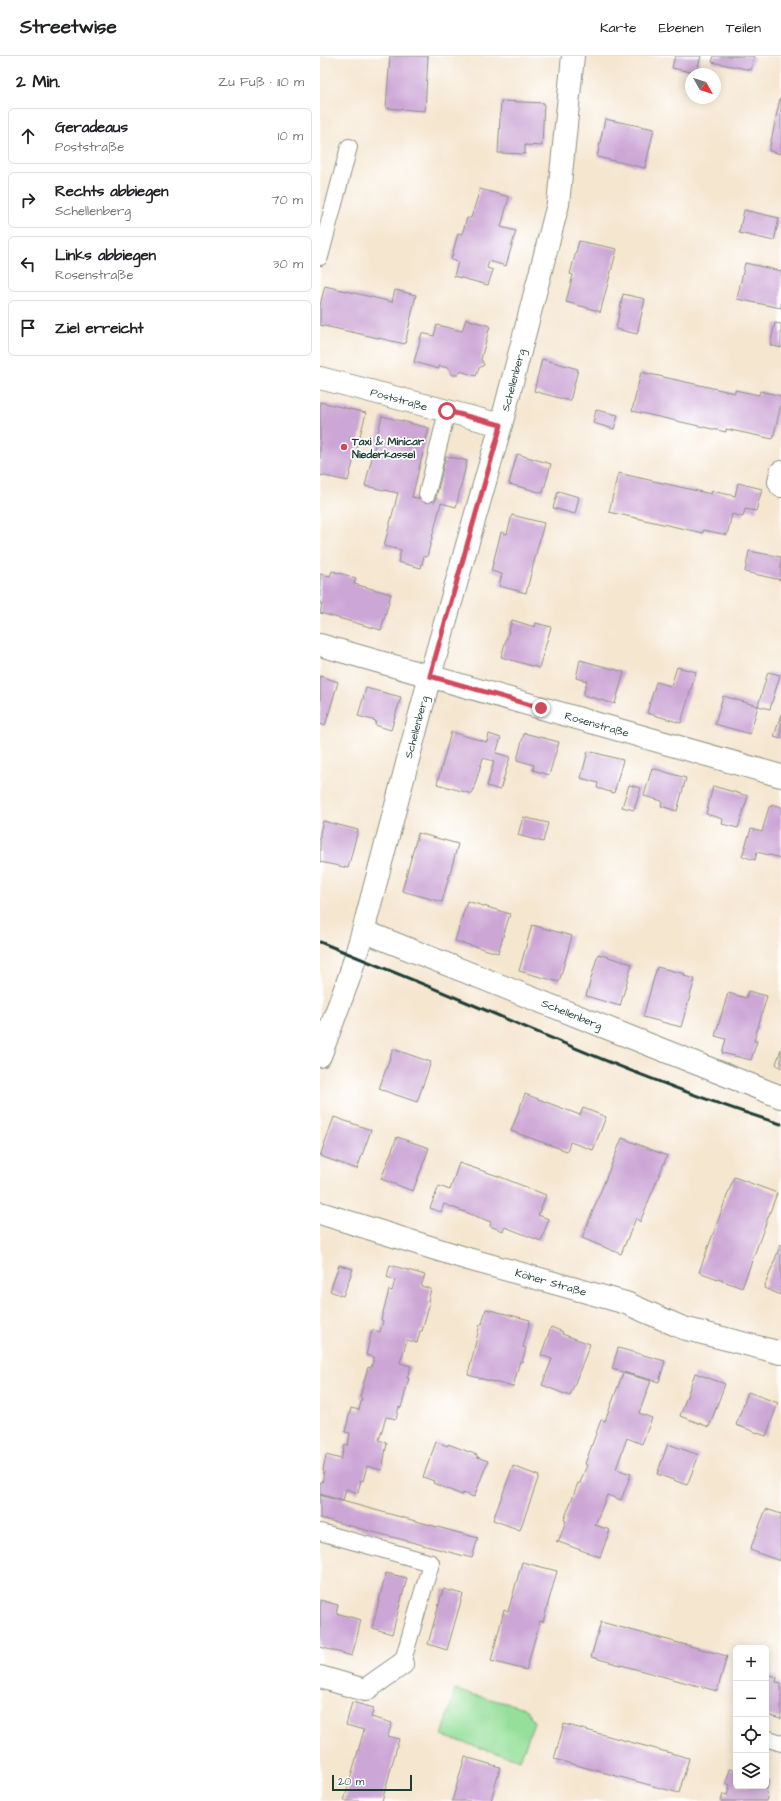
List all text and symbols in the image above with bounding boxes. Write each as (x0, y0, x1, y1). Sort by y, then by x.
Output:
text: Streetwise (20, 14, 117, 41)
text: Karte (600, 18, 637, 38)
text: Ebenen (659, 18, 704, 38)
text: Teilen (726, 18, 761, 38)
north arrow (685, 68, 721, 104)
text: 2 Min. (16, 70, 60, 94)
text: Zu Fuß · 110 m (218, 73, 304, 91)
text: Geradeaus (55, 117, 128, 138)
icon: ahead (17, 125, 39, 147)
text: 10 m (278, 127, 303, 145)
text: Poststraße (55, 138, 124, 156)
text: Rechts abbiegen (55, 181, 169, 202)
icon: right (17, 189, 39, 211)
text: 70 m (271, 191, 303, 209)
text: Schellenberg (55, 202, 131, 220)
text: Links abbiegen (55, 245, 156, 266)
icon: left (17, 253, 39, 275)
text: 30 m (273, 255, 303, 273)
text: Rosenstraße (55, 266, 133, 284)
icon: arrive (17, 317, 39, 339)
text: Ziel erreicht (55, 318, 144, 339)
street label: Schellenberg (498, 347, 530, 413)
street label: Poststraße (369, 385, 429, 414)
route start (438, 402, 456, 420)
place label: Taxi & Minicar Niederkassel (351, 434, 425, 462)
marker: Taxi & Minicar Niederkassel (339, 442, 349, 452)
street label: Schellenberg (401, 694, 433, 760)
route end (532, 699, 550, 717)
street label: Rosenstraße (563, 708, 631, 741)
street label: Schellenberg (539, 995, 605, 1034)
street label: Kölner Straße (513, 1265, 588, 1300)
map controls (733, 1645, 769, 1789)
button: + (733, 1645, 769, 1681)
button: − (733, 1681, 769, 1717)
button: locate (733, 1717, 769, 1753)
button: layers (733, 1753, 769, 1789)
scale bar (332, 1773, 412, 1792)
text: 20 m (338, 1774, 364, 1789)

